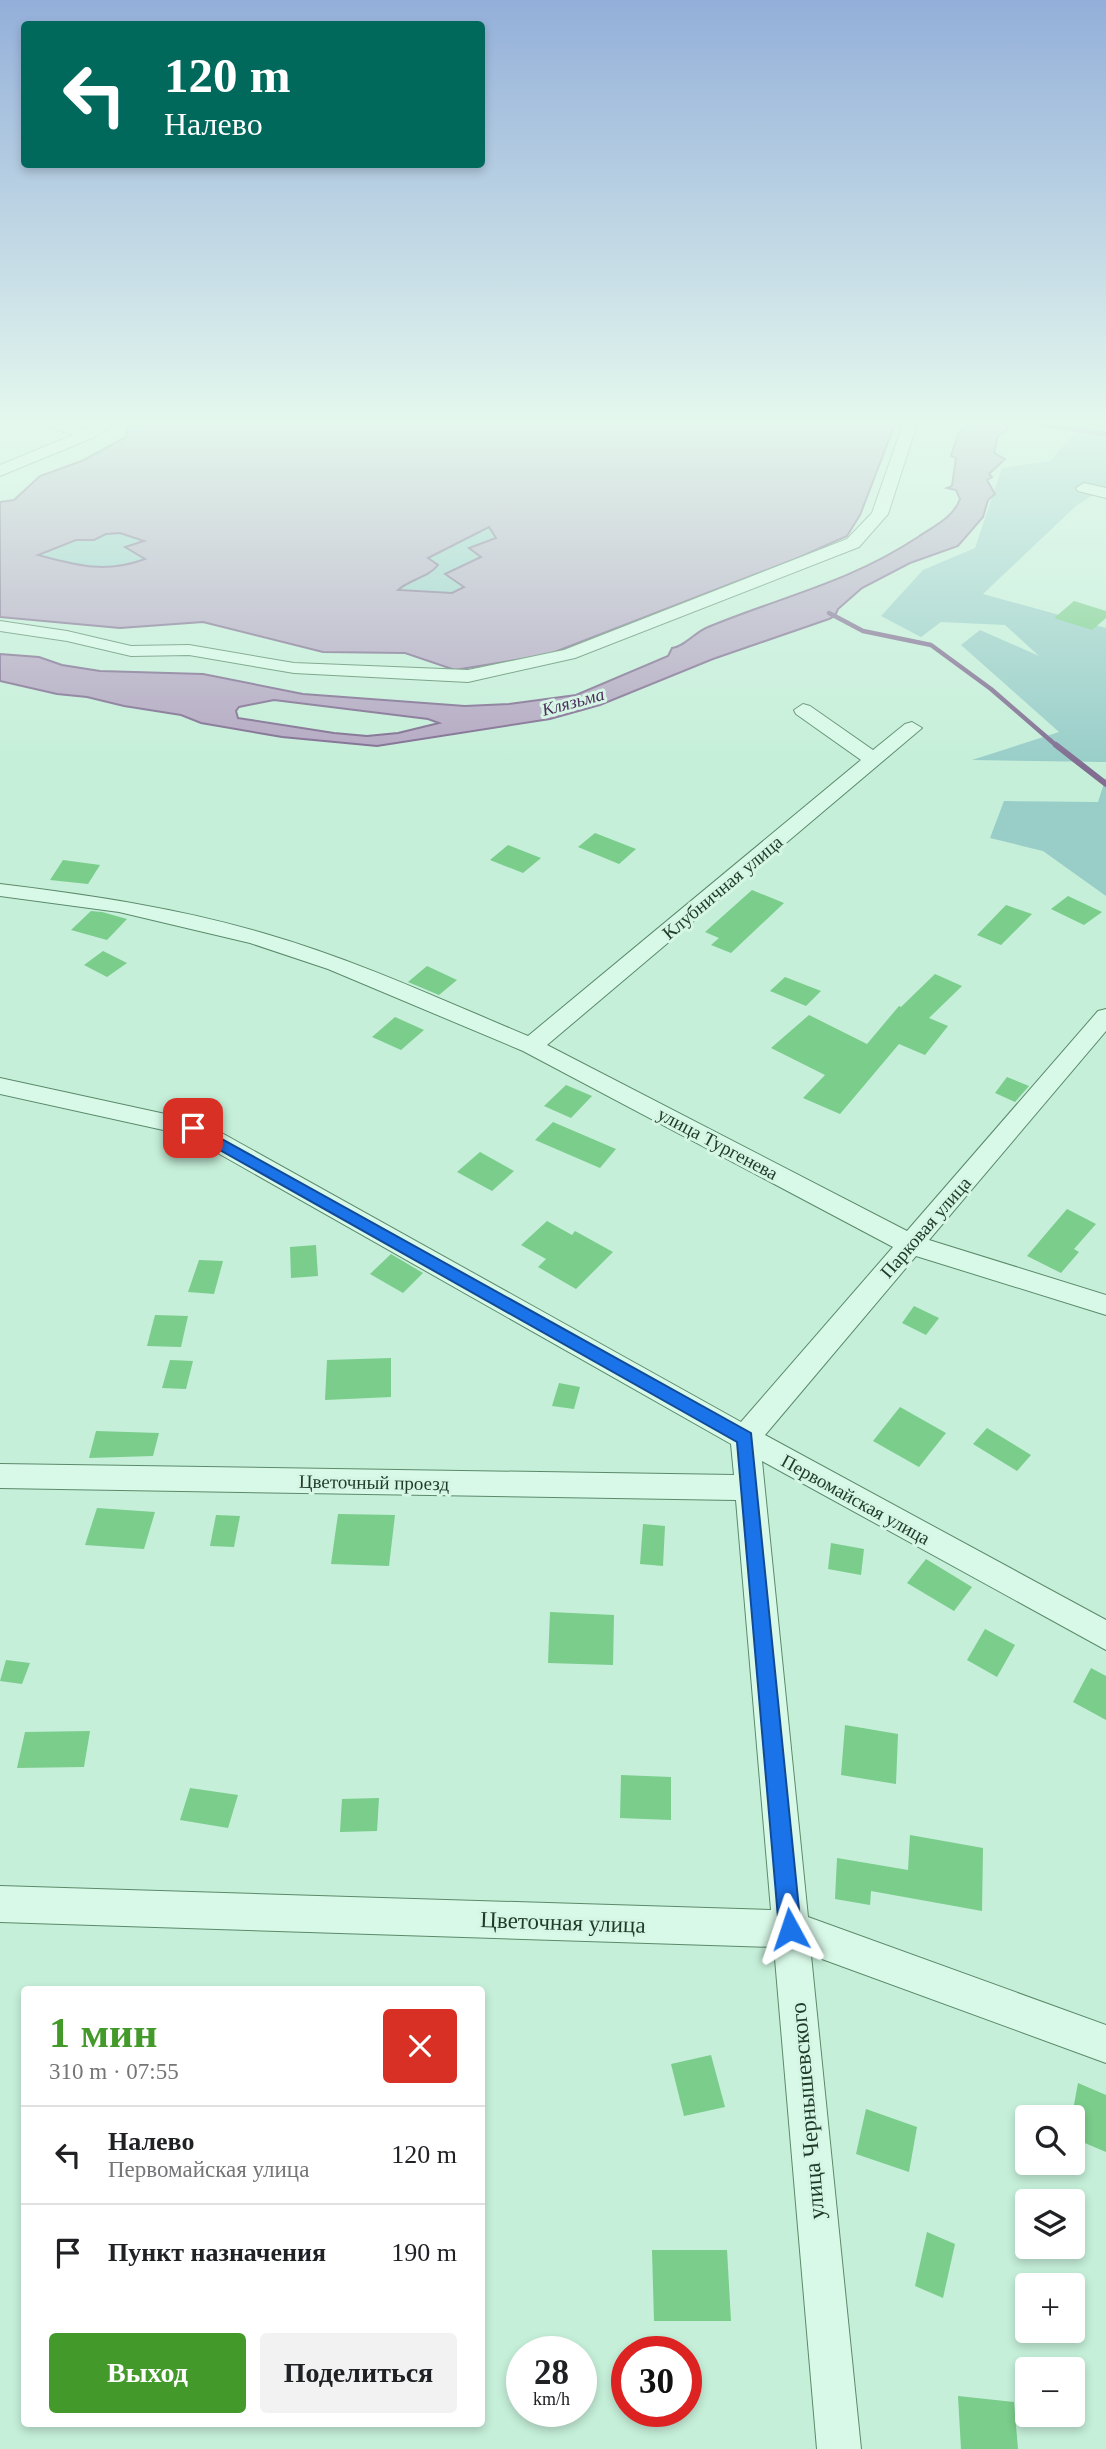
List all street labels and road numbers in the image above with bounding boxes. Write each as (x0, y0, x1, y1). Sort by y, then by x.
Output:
street label: Клубничная улица (658, 831, 787, 944)
street label: улица Тургенева (654, 1103, 782, 1184)
street label: Парковая улица (876, 1172, 975, 1282)
street label: Первомайская улица (778, 1450, 934, 1549)
street label: Цветочный проезд (299, 1471, 450, 1494)
street label: Цветочная улица (480, 1907, 646, 1938)
street label: улица Чернышевского (786, 2001, 829, 2220)

